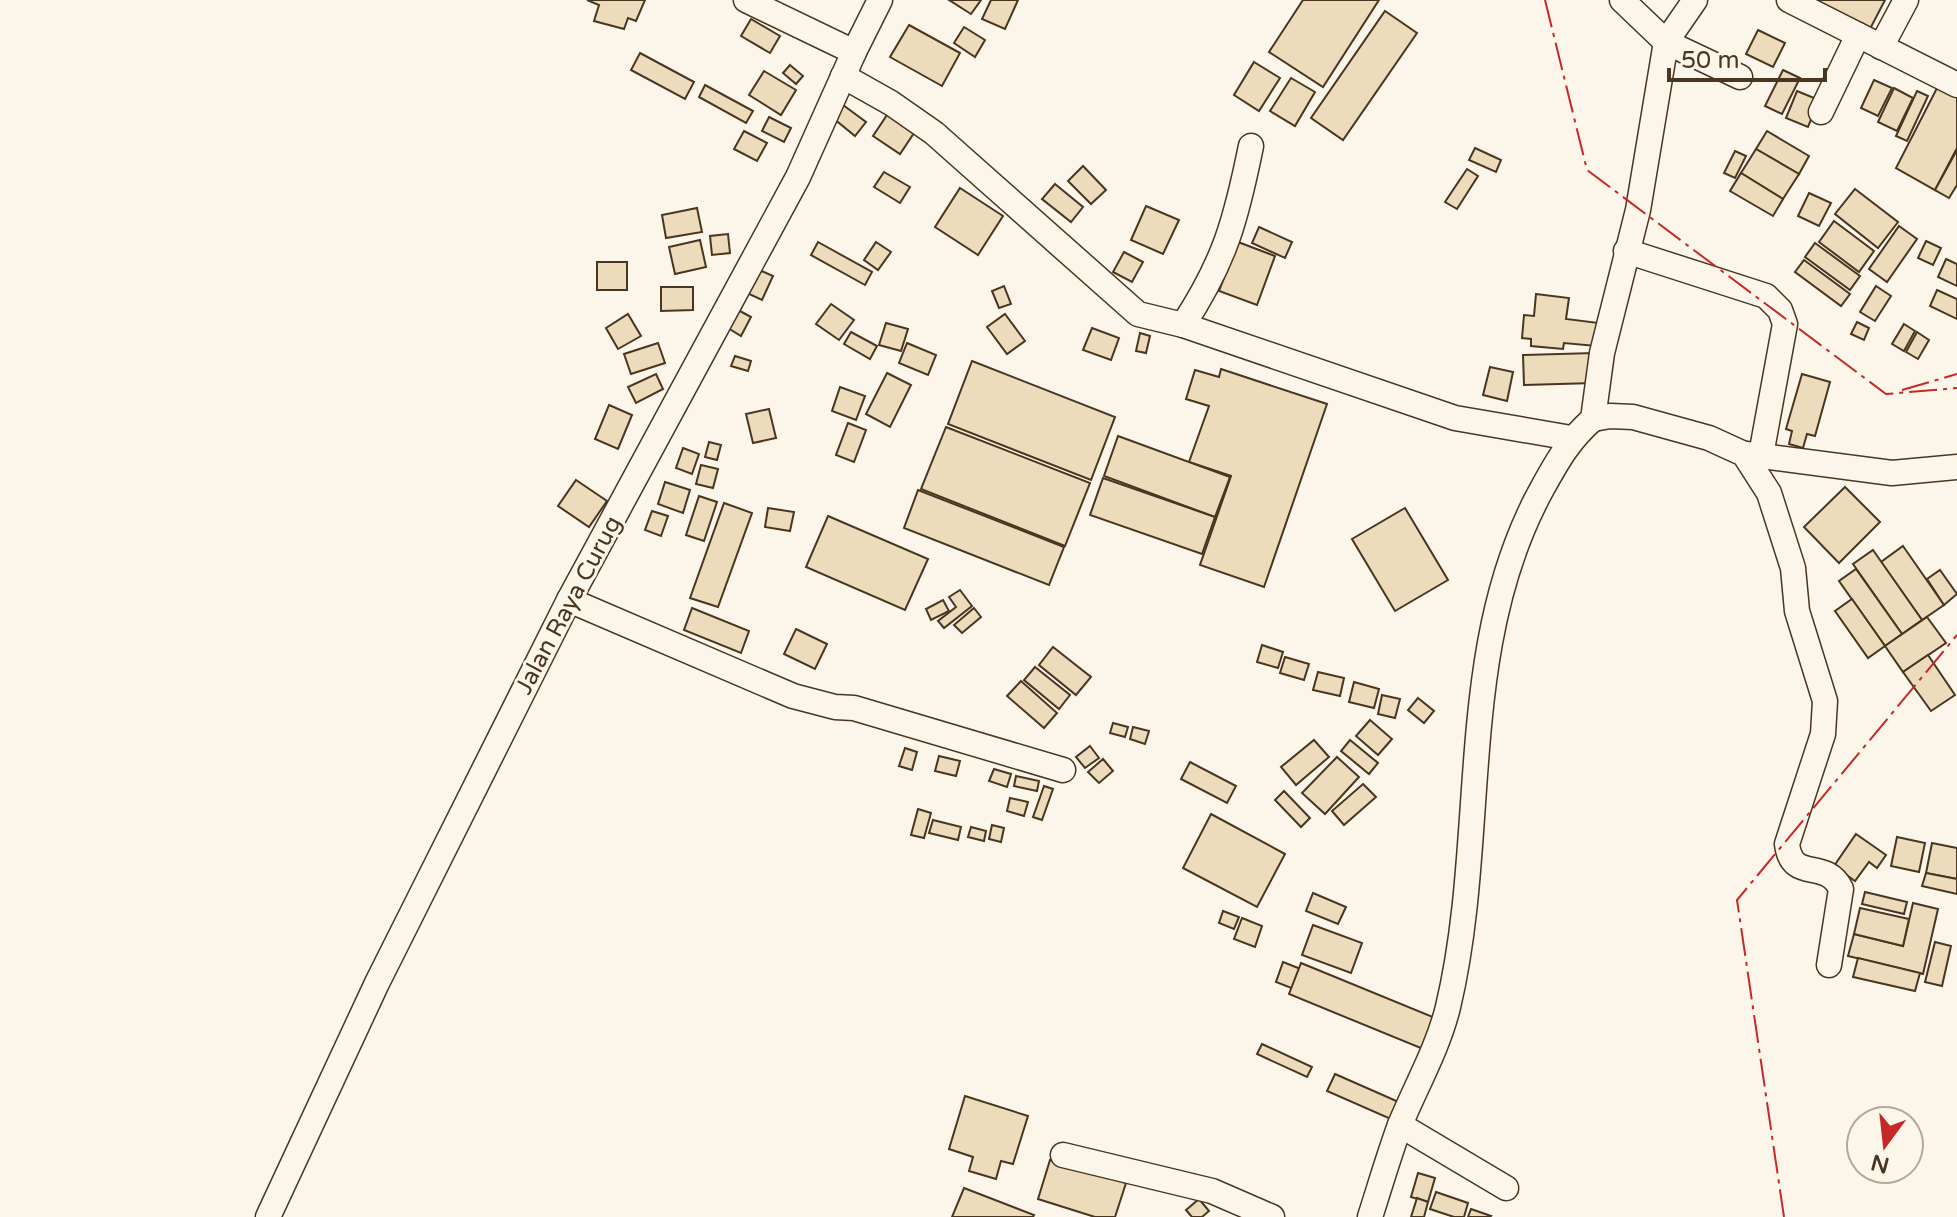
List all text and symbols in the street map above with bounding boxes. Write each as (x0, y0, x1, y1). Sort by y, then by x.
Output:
scale bar (1669, 32, 1825, 82)
text: 50 m (1681, 46, 1739, 75)
street label: Jalan Raya Curug (509, 511, 628, 699)
north arrow (1845, 1105, 1925, 1185)
text: N (1868, 1149, 1892, 1178)

